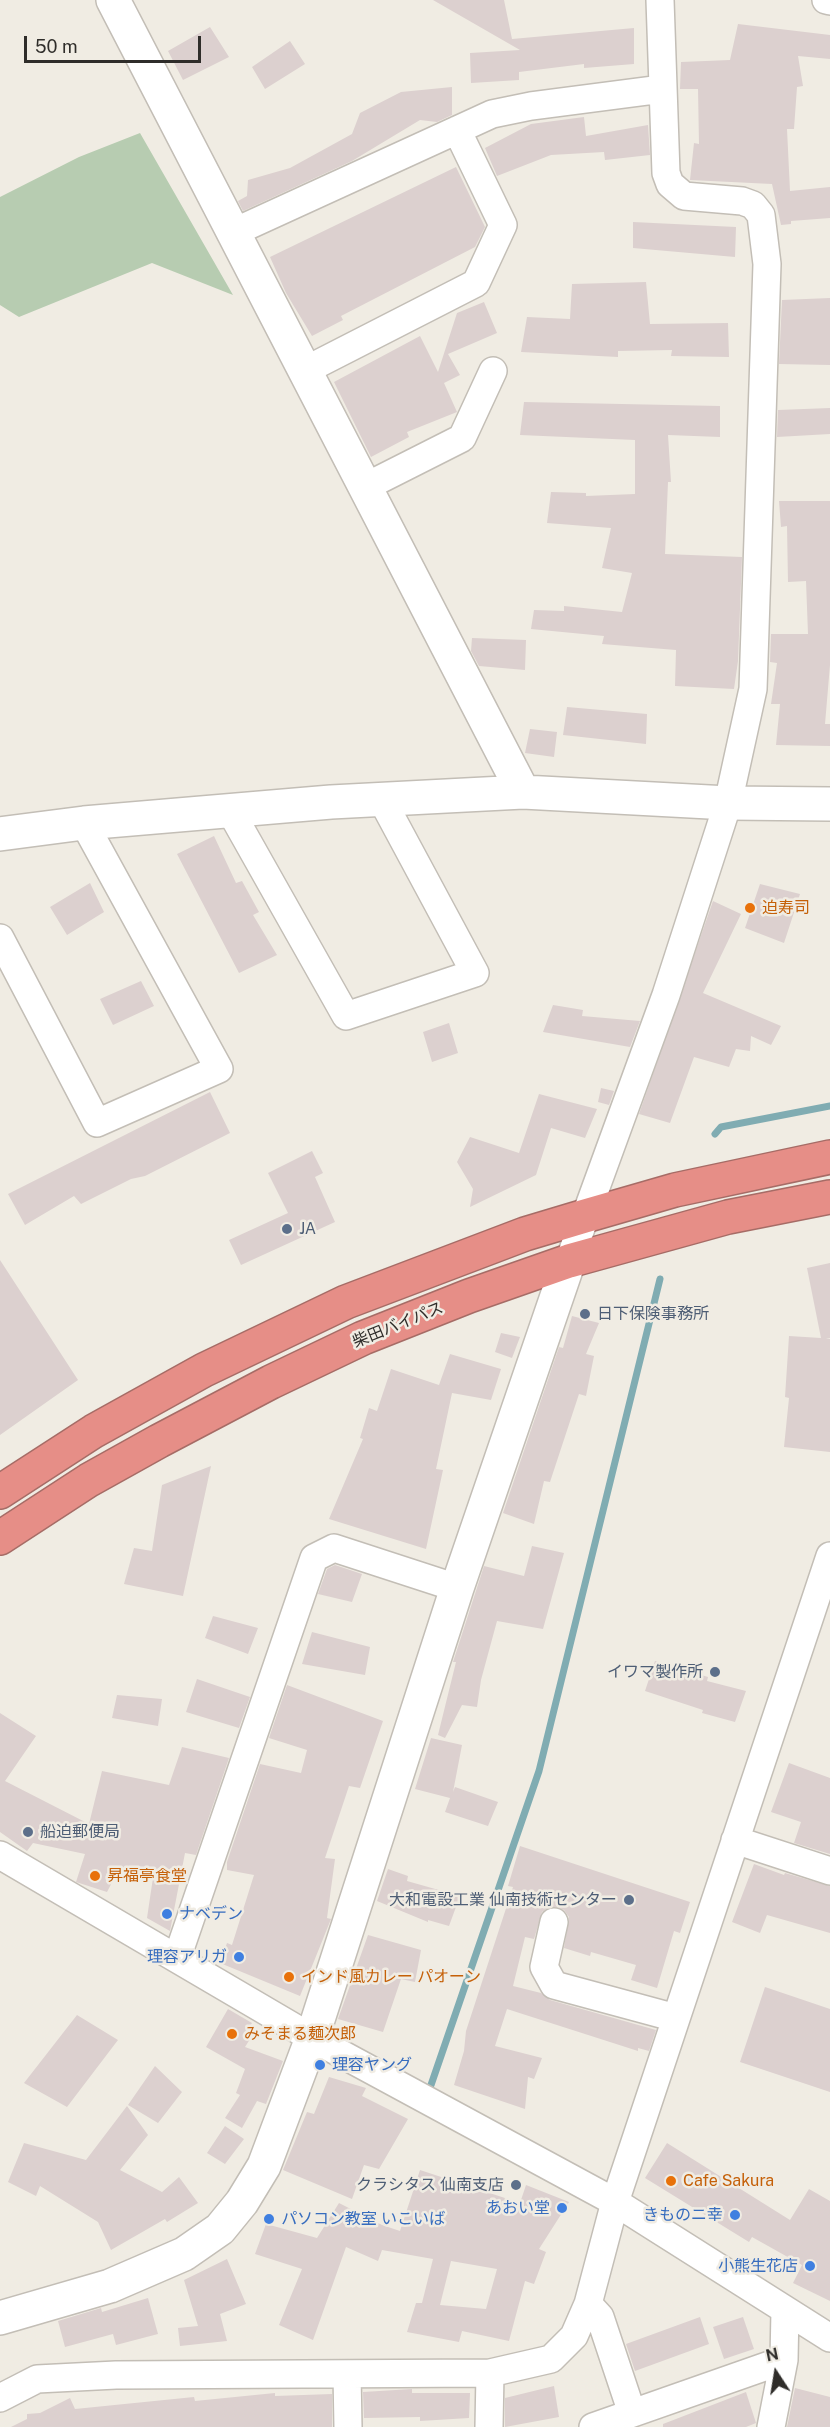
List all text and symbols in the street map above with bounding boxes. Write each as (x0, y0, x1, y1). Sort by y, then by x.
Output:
scale bar (27, 24, 204, 62)
text: 50 m (35, 36, 78, 57)
place label: 迫寿司 (762, 898, 810, 918)
marker: 迫寿司 (743, 901, 757, 915)
place label: JA (299, 1219, 316, 1239)
marker: JA (280, 1222, 294, 1236)
street label: 柴田バイパス (350, 1298, 446, 1352)
place label: 日下保険事務所 (597, 1304, 709, 1324)
marker: 日下保険事務所 (578, 1307, 592, 1321)
place label: イワマ製作所 (607, 1662, 703, 1682)
marker: イワマ製作所 (708, 1665, 722, 1679)
place label: 船迫郵便局 (40, 1822, 120, 1842)
marker: 船迫郵便局 (21, 1825, 35, 1839)
place label: 昇福亭食堂 (107, 1866, 187, 1886)
marker: 昇福亭食堂 (88, 1869, 102, 1883)
place label: 大和電設工業 仙南技術センター (389, 1890, 617, 1910)
marker: 大和電設工業 仙南技術センター (622, 1893, 636, 1907)
place label: ナベデン (179, 1904, 243, 1924)
marker: ナベデン (160, 1907, 174, 1921)
place label: 理容アリガ (147, 1947, 227, 1967)
marker: 理容アリガ (232, 1950, 246, 1964)
place label: インド風カレー パオーン (301, 1967, 481, 1987)
marker: インド風カレー パオーン (282, 1970, 296, 1984)
place label: みそまる麺次郎 (244, 2024, 356, 2044)
marker: みそまる麺次郎 (225, 2027, 239, 2041)
place label: 理容ヤング (332, 2055, 412, 2075)
marker: 理容ヤング (313, 2058, 327, 2072)
place label: Cafe Sakura (683, 2171, 774, 2191)
marker: Cafe Sakura (664, 2174, 678, 2188)
place label: クラシタス 仙南支店 (356, 2175, 504, 2195)
marker: クラシタス 仙南支店 (509, 2178, 523, 2192)
place label: あおい堂 (486, 2198, 550, 2218)
marker: あおい堂 (555, 2201, 569, 2215)
place label: きものニ幸 (643, 2205, 723, 2225)
marker: きものニ幸 (728, 2208, 742, 2222)
place label: パソコン教室 いこいば (281, 2209, 445, 2229)
marker: パソコン教室 いこいば (262, 2212, 276, 2226)
place label: 小熊生花店 (718, 2256, 798, 2276)
marker: 小熊生花店 (803, 2259, 817, 2273)
north arrow (746, 2343, 806, 2403)
text: N (764, 2344, 780, 2365)

